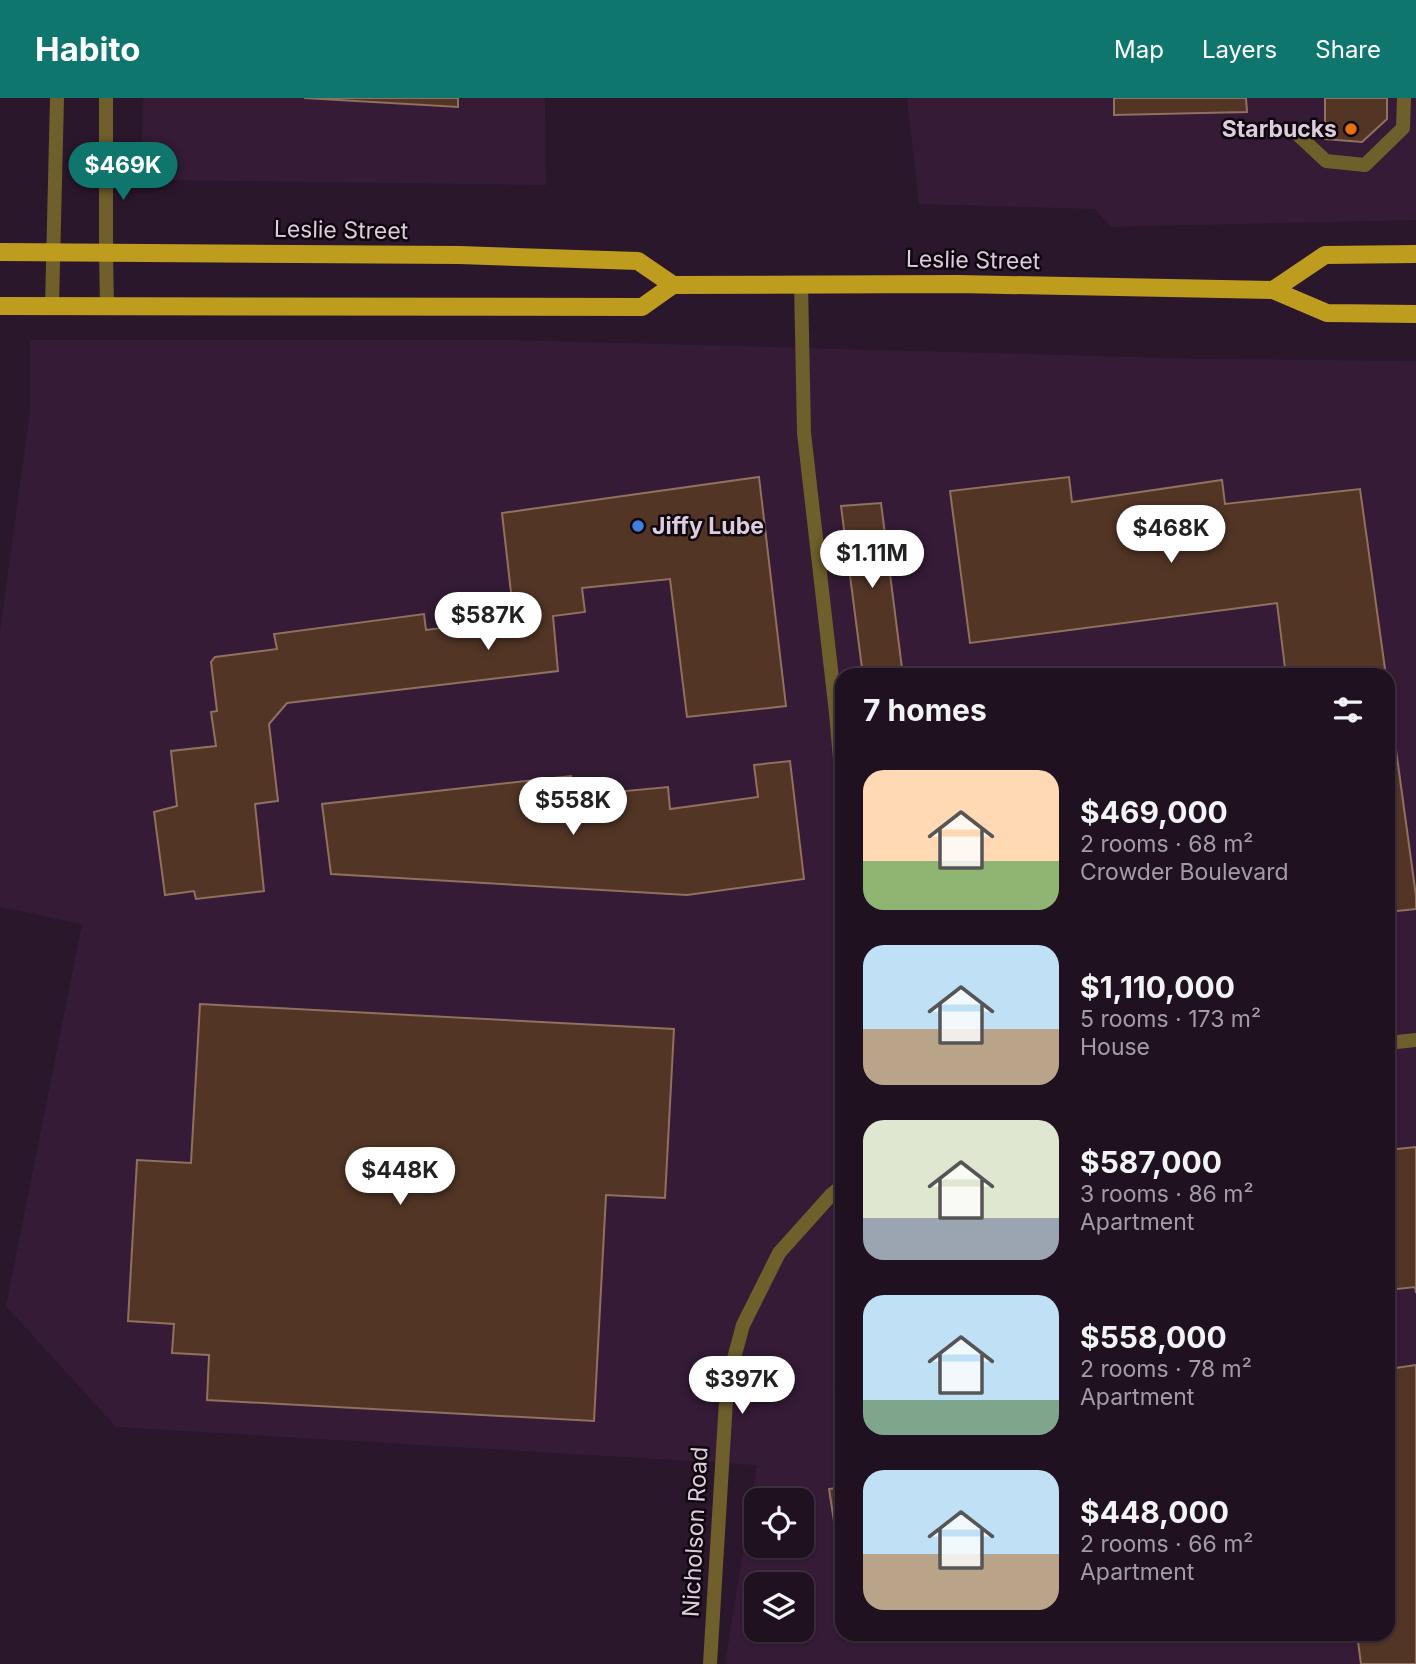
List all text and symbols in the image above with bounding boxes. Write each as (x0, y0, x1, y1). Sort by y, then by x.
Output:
text: Habito (35, 29, 141, 69)
text: Map (1114, 35, 1164, 64)
text: Layers (1202, 35, 1277, 64)
text: Share (1315, 35, 1381, 64)
place label: Starbucks (1222, 115, 1337, 143)
marker: Starbucks (1343, 121, 1359, 137)
pin: $469K (74, 142, 172, 202)
text: $469K (84, 151, 162, 179)
street label: Leslie Street (274, 215, 409, 245)
street label: Leslie Street (906, 245, 1041, 275)
pin: $468K (1122, 505, 1220, 565)
place label: Jiffy Lube (652, 512, 764, 540)
text: $468K (1132, 514, 1210, 542)
marker: Jiffy Lube (630, 518, 646, 534)
pin: $1.11M (815, 531, 929, 590)
text: $1.11M (836, 539, 908, 567)
pin: $587K (439, 592, 537, 652)
text: $587K (451, 601, 525, 629)
icon: filters (1329, 691, 1367, 729)
text: 7 homes (863, 692, 987, 728)
pin: $558K (524, 778, 622, 837)
text: $558K (535, 786, 611, 814)
text: $469,000 (1080, 794, 1228, 830)
icon: home (919, 798, 1003, 882)
text: 2 rooms · 68 m² (1080, 830, 1253, 858)
text: Crowder Boulevard (1080, 858, 1289, 886)
text: $1,110,000 (1080, 969, 1235, 1005)
icon: home (919, 973, 1003, 1057)
text: 5 rooms · 173 m² (1080, 1005, 1261, 1033)
text: House (1080, 1033, 1150, 1061)
text: $587,000 (1080, 1144, 1222, 1180)
pin: $448K (351, 1148, 449, 1207)
icon: home (919, 1148, 1003, 1232)
text: $448K (361, 1156, 439, 1184)
text: 3 rooms · 86 m² (1080, 1180, 1254, 1208)
text: Apartment (1080, 1208, 1194, 1236)
text: $558,000 (1080, 1319, 1227, 1355)
icon: home (919, 1323, 1003, 1407)
text: 2 rooms · 78 m² (1080, 1355, 1252, 1383)
pin: $397K (693, 1356, 791, 1416)
text: $397K (705, 1365, 779, 1393)
text: Apartment (1080, 1383, 1194, 1411)
street label: Nicholson Road (677, 1446, 713, 1618)
map controls (744, 1488, 814, 1642)
button: locate (744, 1488, 814, 1558)
text: $448,000 (1080, 1494, 1229, 1530)
icon: home (919, 1498, 1003, 1582)
text: 2 rooms · 66 m² (1080, 1530, 1254, 1558)
text: Apartment (1080, 1558, 1194, 1586)
button: layers (744, 1572, 814, 1642)

